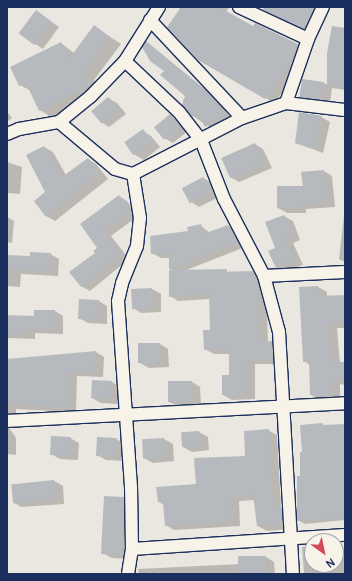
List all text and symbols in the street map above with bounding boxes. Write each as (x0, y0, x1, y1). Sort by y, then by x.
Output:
north arrow (304, 533, 344, 573)
text: N (324, 555, 337, 570)

